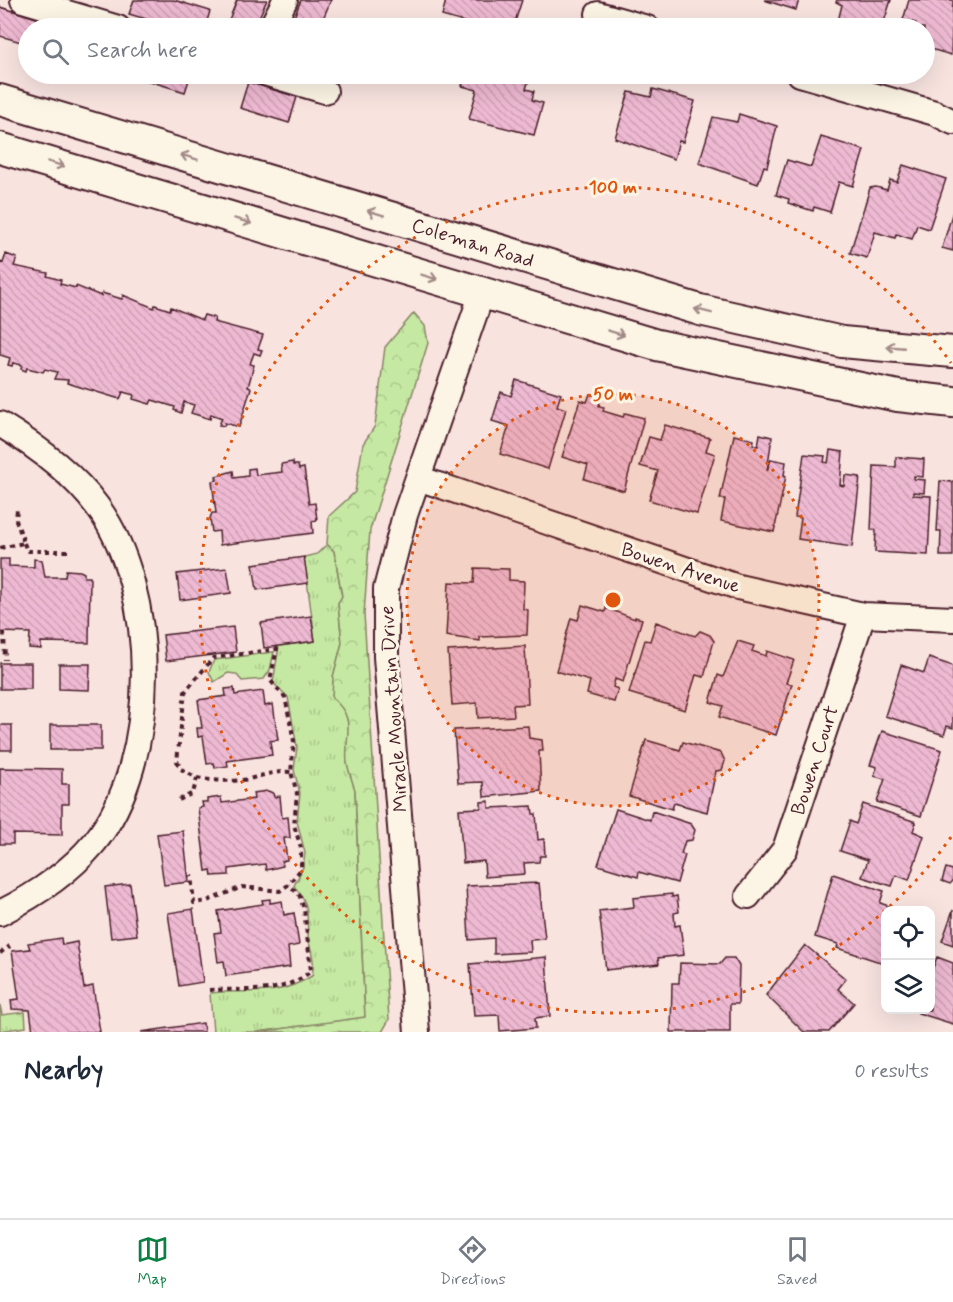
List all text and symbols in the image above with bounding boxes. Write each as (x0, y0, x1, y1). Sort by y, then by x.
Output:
search box (18, 18, 935, 84)
icon: search (39, 35, 72, 68)
text: Search here (87, 37, 198, 65)
one-way arrow (180, 151, 199, 162)
one-way arrow (46, 159, 65, 170)
text: 100 m (589, 176, 637, 200)
one-way arrow (367, 207, 386, 218)
street label: Coleman Road (408, 212, 537, 275)
one-way arrow (233, 216, 252, 227)
one-way arrow (420, 272, 439, 283)
one-way arrow (694, 304, 713, 316)
one-way arrow (606, 328, 625, 339)
one-way arrow (885, 341, 905, 352)
text: 50 m (593, 383, 633, 407)
street label: Bowen Avenue (618, 536, 744, 600)
centre of rings (603, 590, 623, 610)
street label: Miracle Mountain Drive (374, 605, 415, 813)
street label: Bowen Court (785, 702, 846, 819)
map controls (881, 906, 935, 1014)
button: locate (881, 906, 935, 960)
button: layers (881, 960, 935, 1014)
text: Nearby (24, 1054, 103, 1088)
text: 0 results (855, 1058, 929, 1085)
tab: Map (136, 1233, 169, 1290)
tab: Directions (440, 1233, 506, 1290)
tab: Saved (777, 1233, 817, 1290)

